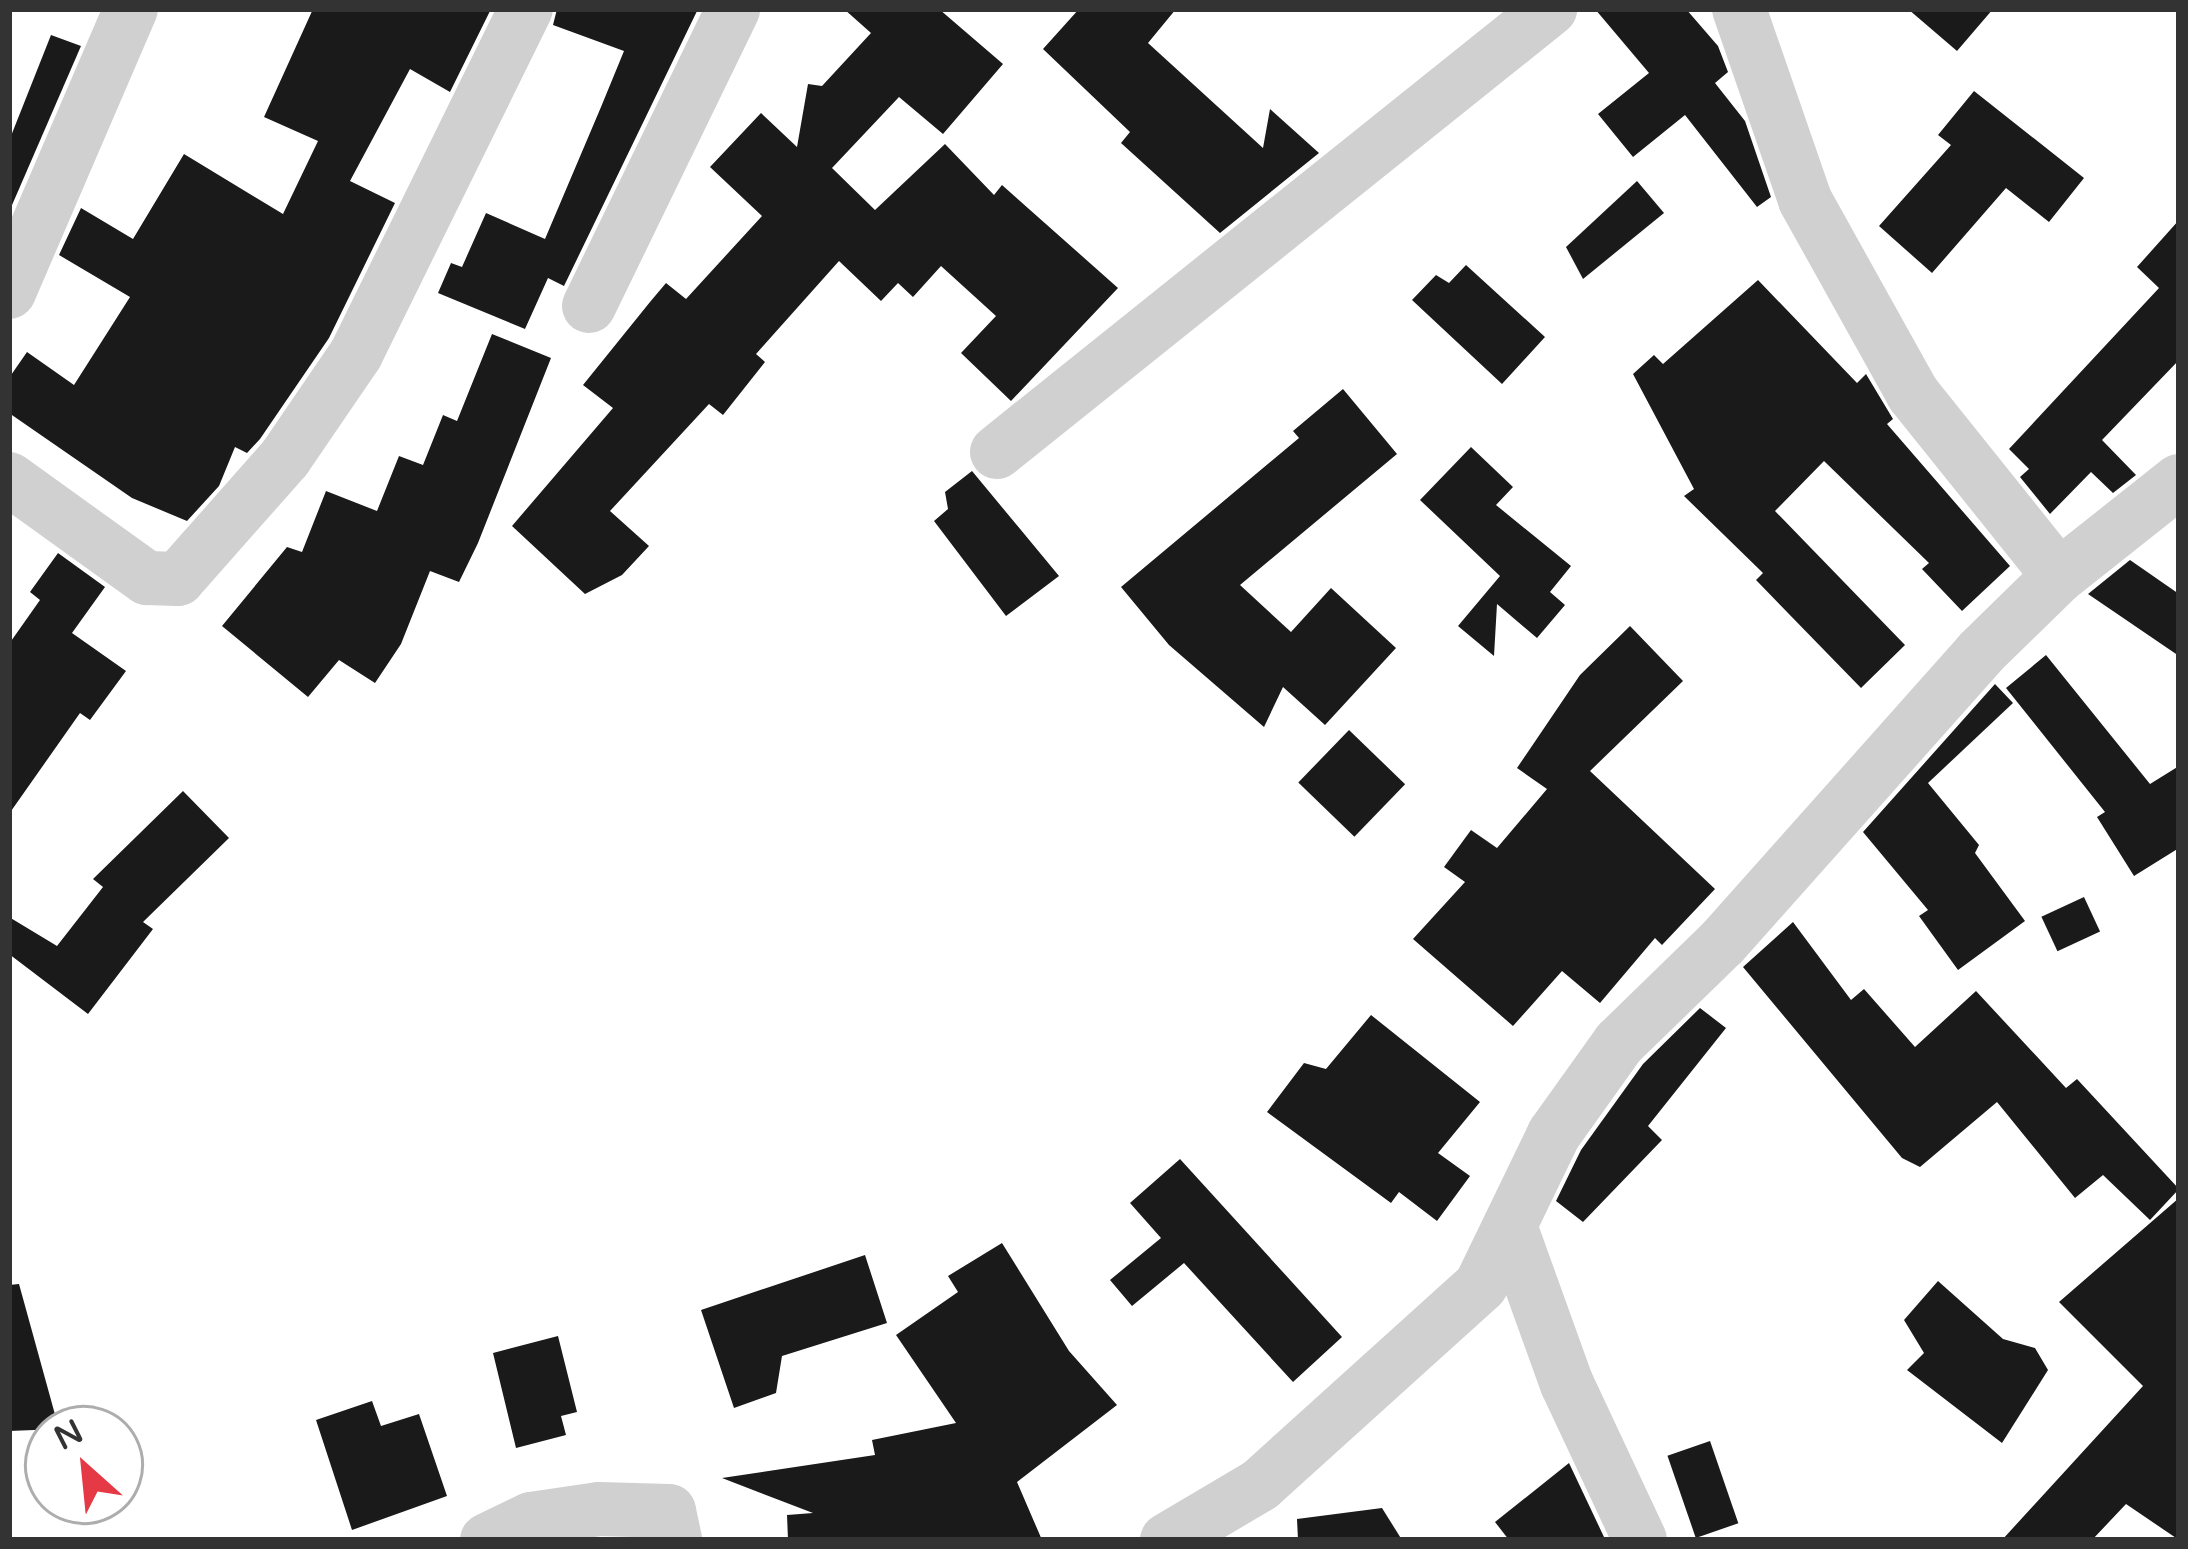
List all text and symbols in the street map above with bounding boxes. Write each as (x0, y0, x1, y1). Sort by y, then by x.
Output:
north arrow (24, 1405, 144, 1525)
text: N (48, 1412, 89, 1459)

